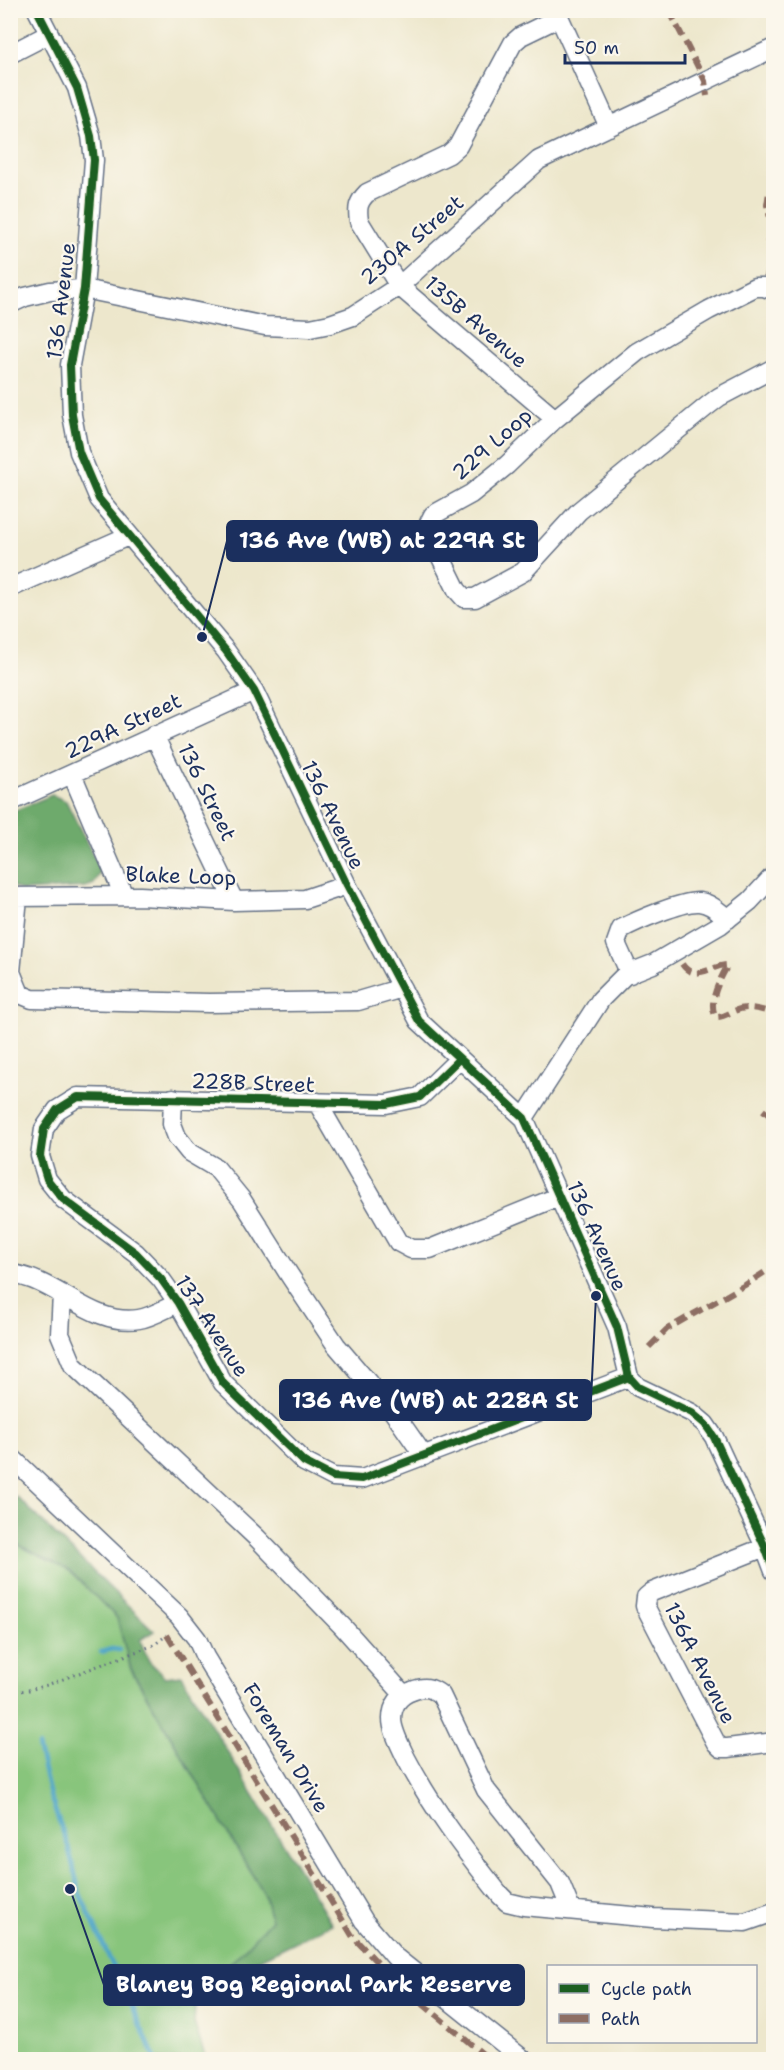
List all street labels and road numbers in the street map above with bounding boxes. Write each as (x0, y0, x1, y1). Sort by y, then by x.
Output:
street label: 230A Street (354, 189, 470, 291)
street label: 136 Avenue (40, 241, 82, 361)
street label: 135B Avenue (418, 269, 534, 375)
street label: 229 Loop (446, 401, 538, 487)
street label: 229A Street (60, 687, 186, 765)
street label: 136 Street (171, 738, 243, 846)
street label: 136 Avenue (295, 756, 371, 874)
street label: Blake Loop (125, 860, 237, 892)
street label: 228B Street (191, 1067, 315, 1099)
street label: 136 Avenue (560, 1176, 634, 1296)
street label: 137 Avenue (169, 1269, 255, 1383)
street label: 136A Avenue (657, 1598, 743, 1728)
street label: Foreman Drive (236, 1678, 336, 1818)

